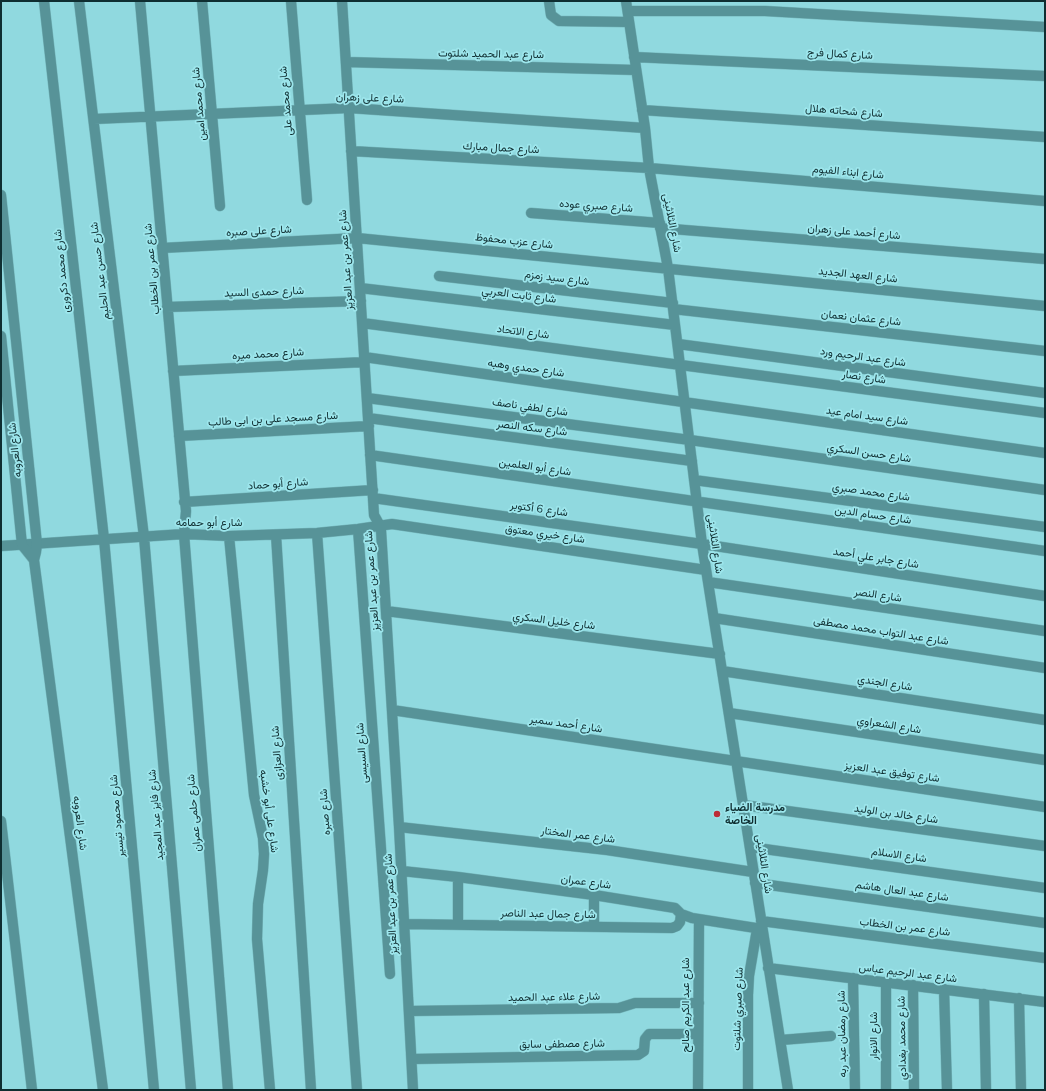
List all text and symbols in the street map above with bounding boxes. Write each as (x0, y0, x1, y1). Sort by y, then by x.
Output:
street label: شارع عبد الحميد شلتوت (438, 46, 544, 62)
street label: شارع كمال فرج (807, 46, 873, 62)
street label: شارع محمد على (276, 66, 296, 136)
street label: شارع محمد امين (189, 67, 209, 141)
street label: شارع على زهران (336, 90, 404, 106)
street label: شارع شحاته هلال (805, 102, 883, 120)
street label: شارع جمال مبارك (462, 139, 540, 157)
street label: شارع ابناء الفيوم (812, 162, 884, 182)
street label: شارع الثلاثينى (660, 192, 684, 254)
street label: شارع صبري عوده (559, 197, 633, 215)
street label: شارع عمر بن عبد العزيز (336, 209, 356, 311)
street label: شارع حسن عبد الحليم (87, 221, 113, 321)
street label: شارع أحمد على زهران (807, 221, 901, 243)
street label: شارع عمر بن الخطاب (141, 223, 163, 315)
street label: شارع على صبره (226, 223, 292, 239)
street label: شارع محمد دكرورى (51, 229, 73, 313)
street label: شارع عزب محفوظ (474, 230, 554, 252)
street label: شارع العهد الجديد (818, 264, 898, 286)
street label: شارع سيد زمزم (524, 267, 590, 289)
street label: شارع حمدى السيد (224, 284, 304, 300)
street label: شارع ثابت العربي (481, 284, 557, 306)
street label: شارع عثمان نعمان (820, 307, 902, 329)
street label: شارع الاتحاد (496, 322, 550, 342)
street label: شارع عبد الرحيم ورد (819, 344, 907, 370)
street label: شارع محمد ميره (232, 346, 304, 362)
street label: شارع حمدي وهبه (487, 356, 565, 380)
street label: شارع نصار (841, 367, 887, 387)
street label: شارع لطفي ناصف (491, 395, 569, 419)
street label: شارع سيد امام عيد (825, 404, 909, 428)
street label: شارع مسجد على بن ابى طالب (208, 409, 338, 429)
street label: شارع سكه النصر (496, 417, 568, 439)
street label: شارع العروبه (6, 422, 24, 478)
street label: شارع حسن السكري (826, 441, 912, 465)
street label: شارع أبو العلمين (498, 455, 572, 479)
street label: شارع أبو حماد (247, 475, 309, 493)
street label: شارع محمد صبري (831, 480, 911, 504)
street label: شارع 6 أكتوبر (509, 498, 569, 520)
street label: شارع حسام الدين (834, 503, 912, 527)
street label: شارع الثلاثينى (704, 513, 726, 575)
street label: شارع أبو حمامه (176, 516, 242, 530)
street label: شارع خيري معتوق (504, 522, 586, 546)
street label: شارع عمر بن عبد العزيز (362, 530, 382, 632)
street label: شارع جابر علي أحمد (832, 545, 920, 571)
street label: شارع النصر (853, 585, 903, 605)
street label: شارع خليل السكري (512, 609, 596, 633)
street label: شارع عبد التواب محمد مصطفى (813, 614, 949, 648)
street label: شارع الجندي (857, 672, 913, 694)
street label: شارع أحمد سمير (529, 712, 603, 736)
street label: شارع الشعراوي (856, 713, 922, 737)
street label: شارع السيسى (353, 722, 371, 784)
street label: شارع العزازى (269, 725, 285, 781)
street label: شارع توفيق عبد العزيز (843, 759, 941, 785)
street label: شارع فايز عبد المجيد (145, 769, 167, 861)
street label: شارع على أبو خشبه (257, 769, 281, 853)
street label: شارع محمود تيسير (107, 774, 127, 858)
street label: شارع حلمى عمران (184, 774, 204, 852)
street label: شارع صبره (317, 788, 333, 836)
street label: شارع العروبه (70, 795, 90, 851)
place label: مدرسة الضياء الخاصة (725, 801, 785, 827)
street label: شارع خالد بن الوليد (853, 802, 939, 826)
marker: مدرسة الضياء الخاصة (712, 809, 722, 819)
street label: شارع عمر المختار (540, 824, 616, 846)
street label: شارع الثلاثينى (753, 833, 775, 895)
street label: شارع الاسلام (871, 845, 927, 865)
street label: شارع عمر بن عبد العزيز (382, 853, 400, 955)
street label: شارع عمران (560, 872, 612, 892)
street label: شارع عبد العال هاشم (854, 878, 950, 904)
street label: شارع جمال عبد الناصر (500, 907, 596, 921)
street label: شارع عمر بن الخطاب (859, 915, 951, 939)
street label: شارع عبد الكريم صالح (679, 958, 693, 1052)
street label: شارع عبد الرحيم عباس (858, 960, 958, 986)
street label: شارع صبري شلتوت (730, 967, 746, 1051)
street label: شارع علاء عبد الحميد (508, 990, 600, 1004)
street label: شارع رمضان عبد ربه (835, 990, 849, 1078)
street label: شارع محمد بغدادي (895, 996, 909, 1080)
street label: شارع الانوار (867, 1012, 881, 1060)
street label: شارع مصطفى سابق (519, 1037, 605, 1051)

